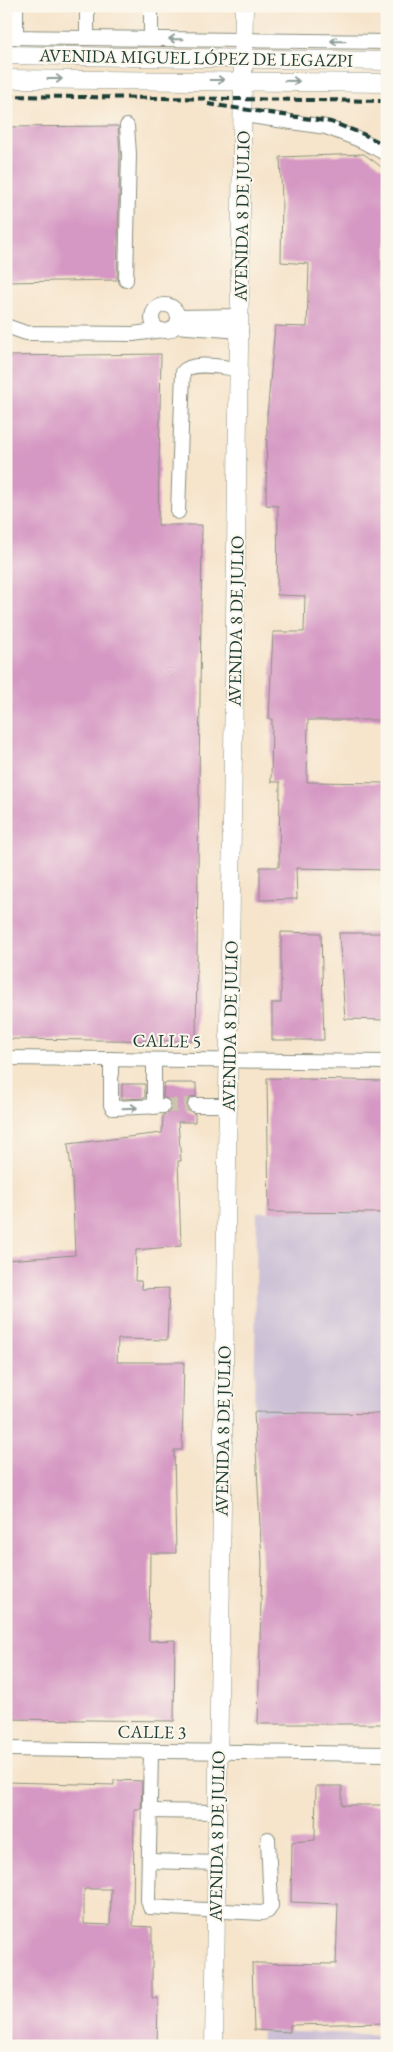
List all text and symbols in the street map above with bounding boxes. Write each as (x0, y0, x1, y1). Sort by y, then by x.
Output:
one-way arrow (168, 34, 184, 44)
one-way arrow (330, 36, 346, 46)
street label: AVENIDA MIGUEL LÓPEZ DE LEGAZPI (38, 43, 353, 72)
one-way arrow (46, 74, 63, 84)
one-way arrow (209, 75, 225, 85)
one-way arrow (284, 76, 300, 86)
street label: AVENIDA 8 DE JULIO (228, 130, 254, 303)
street label: AVENIDA 8 DE JULIO (222, 535, 248, 708)
street label: AVENIDA 8 DE JULIO (216, 940, 242, 1113)
street label: CALLE 5 (132, 1028, 202, 1053)
one-way arrow (122, 1103, 138, 1112)
street label: AVENIDA 8 DE JULIO (209, 1345, 235, 1518)
street label: CALLE 3 (117, 1719, 187, 1744)
street label: AVENIDA 8 DE JULIO (203, 1750, 229, 1923)

